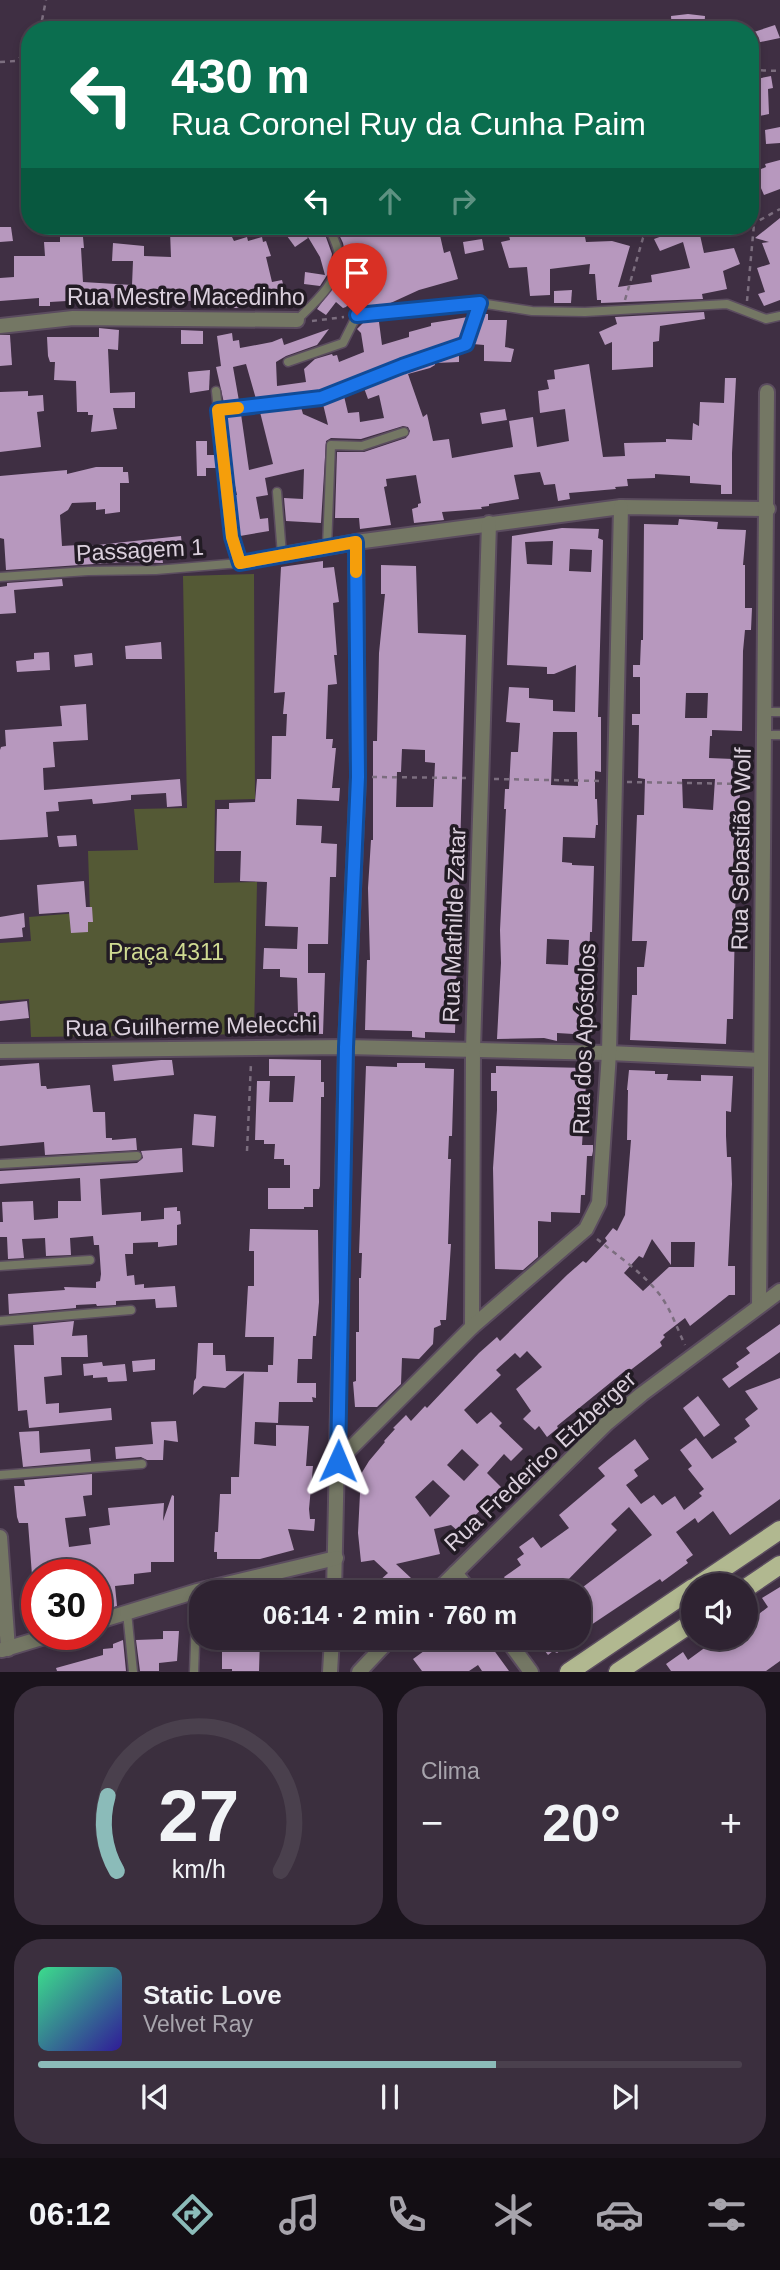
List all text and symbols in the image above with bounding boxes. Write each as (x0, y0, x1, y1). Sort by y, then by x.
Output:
icon: left (56, 49, 147, 140)
text: 430 m (171, 49, 310, 103)
text: Rua Coronel Ruy da Cunha Paim (171, 106, 646, 142)
icon: left (298, 182, 336, 220)
icon: ahead (371, 182, 409, 220)
icon: right (444, 182, 482, 220)
pin (327, 243, 387, 315)
icon: arrive (338, 254, 376, 292)
street label: Rua Mestre Macedinho (67, 284, 305, 310)
street label: Passagem 1 (75, 534, 205, 566)
street label: Rua Sebastião Wolf (726, 747, 756, 951)
street label: Rua Mathilde Zatar (438, 826, 470, 1023)
park label: Praça 4311 (108, 939, 224, 965)
street label: Rua dos Apóstolos (568, 943, 600, 1135)
street label: Rua Guilherme Melecchi (65, 1011, 317, 1041)
street label: Rua Frederico Etzberger (439, 1365, 641, 1556)
position arrow (301, 1424, 375, 1498)
speed limit sign: 30 (21, 1559, 112, 1650)
map controls (681, 1573, 758, 1650)
button: sound (681, 1573, 758, 1650)
text: 06:14 · 2 min · 760 m (263, 1600, 517, 1630)
text: Clima (421, 1758, 480, 1784)
text: 27 (158, 1776, 239, 1857)
text: 20° (542, 1794, 621, 1852)
text: − (421, 1802, 443, 1844)
text: + (720, 1802, 742, 1844)
text: km/h (171, 1855, 226, 1883)
text: Static Love (143, 1980, 282, 2010)
text: Velvet Ray (143, 2011, 253, 2037)
icon: previous (136, 2078, 174, 2116)
icon: pause (371, 2078, 409, 2116)
icon: next (606, 2078, 644, 2116)
icon: directions (168, 2190, 217, 2239)
icon: music (275, 2190, 324, 2239)
icon: phone (382, 2190, 431, 2239)
icon: climate (489, 2190, 538, 2239)
icon: car (595, 2190, 644, 2239)
icon: filters (702, 2190, 751, 2239)
text: 06:12 (29, 2196, 111, 2232)

